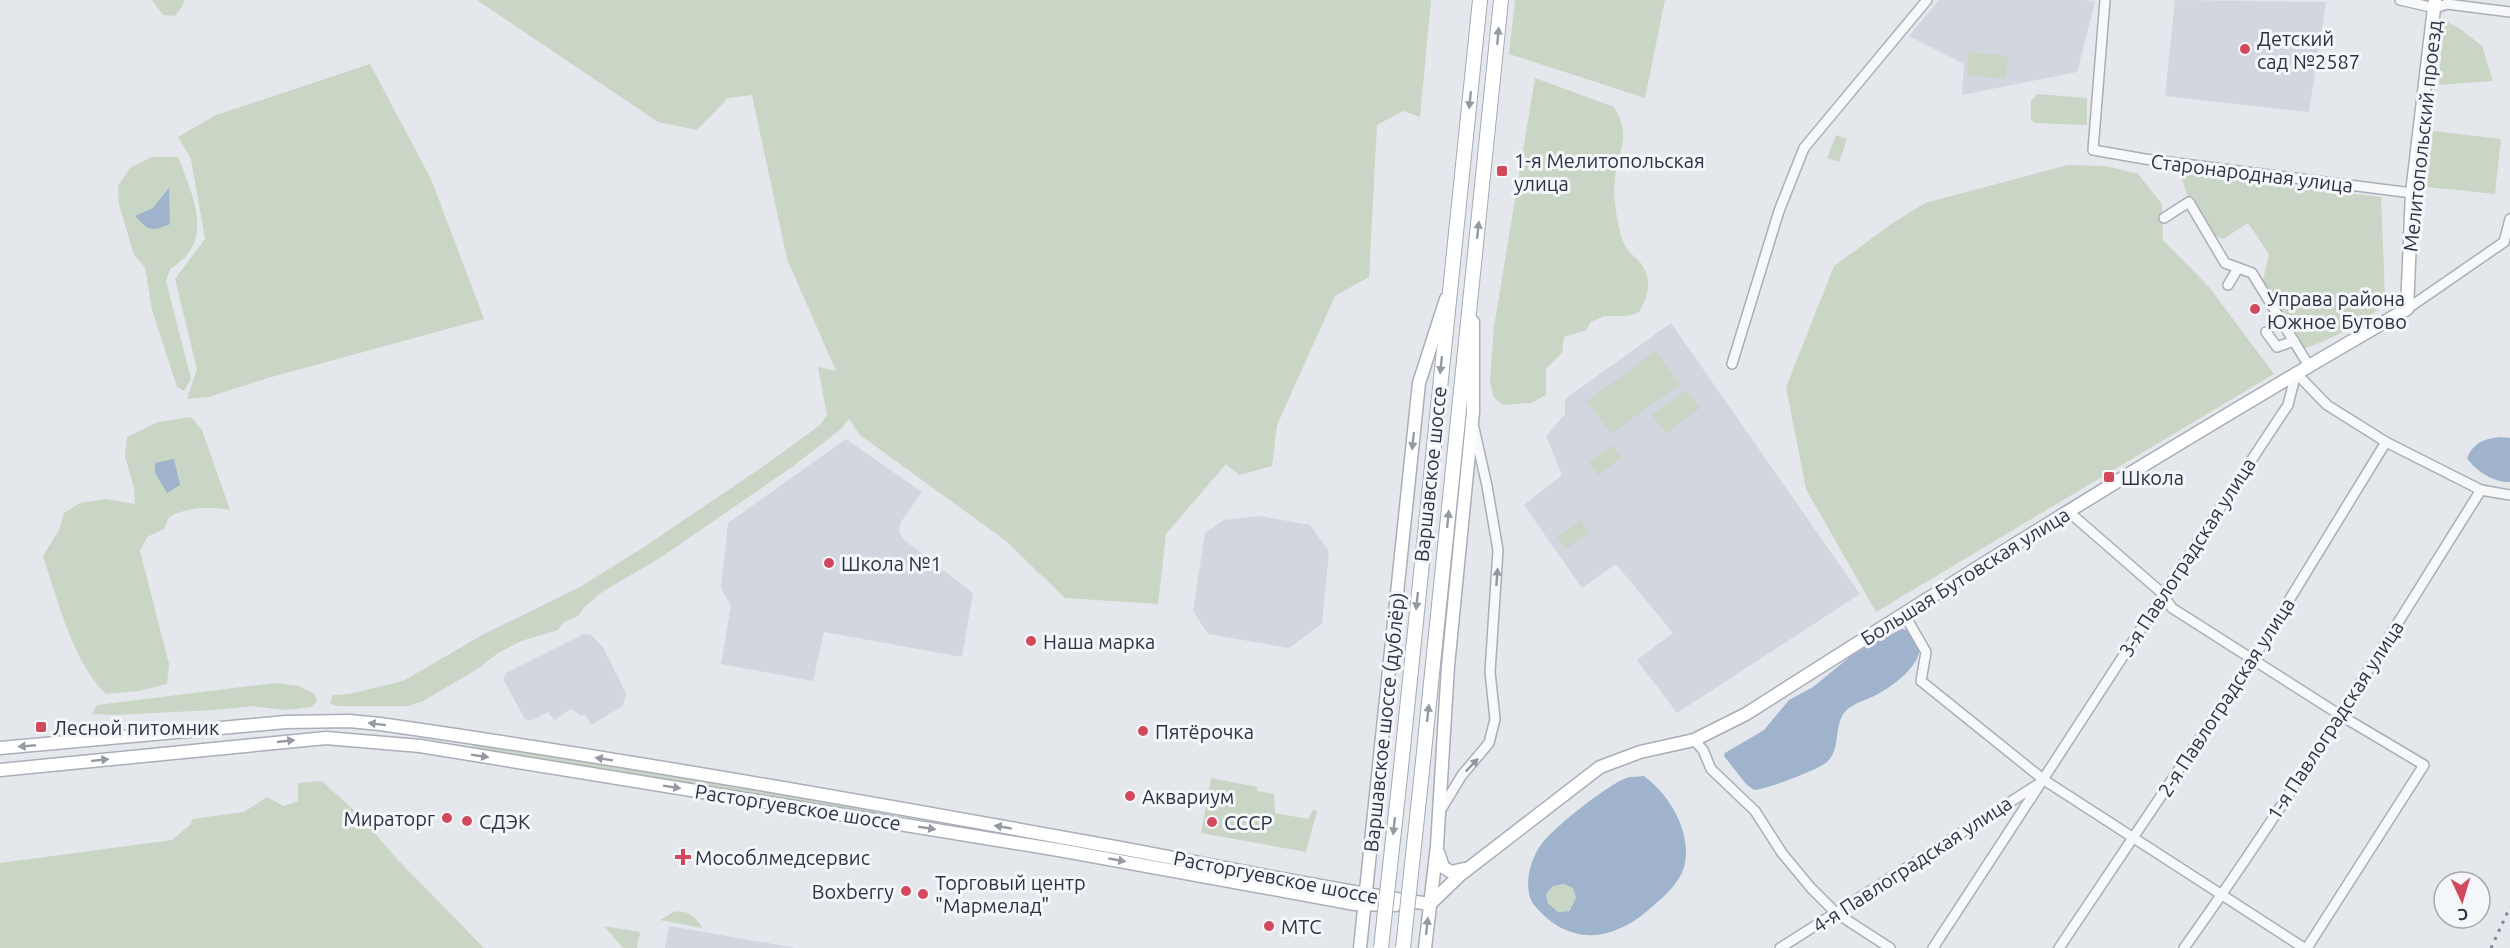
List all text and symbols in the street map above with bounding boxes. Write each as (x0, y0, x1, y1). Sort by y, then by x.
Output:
street label: Мелитопольский проезд (2398, 19, 2446, 253)
one-way arrow (1493, 26, 1503, 45)
place label: Детский сад №2587 (2257, 27, 2360, 73)
marker: Детский сад №2587 (2238, 42, 2252, 56)
one-way arrow (1465, 91, 1475, 110)
place label: 1-я Мелитопольская улица (1514, 149, 1705, 195)
street label: Старонародная улица (2150, 149, 2354, 197)
marker: 1-я Мелитопольская улица (1495, 164, 1509, 178)
one-way arrow (1473, 220, 1483, 239)
place label: Управа района Южное Бутово (2267, 287, 2407, 333)
marker: Управа района Южное Бутово (2248, 302, 2262, 316)
one-way arrow (1436, 356, 1446, 375)
street label: Варшавское шоссе (1409, 385, 1451, 563)
one-way arrow (1408, 432, 1418, 451)
street label: 3-я Павлоградская улица (2114, 453, 2260, 661)
place label: Школа (2121, 466, 2184, 489)
marker: Школа (2102, 470, 2116, 484)
street label: Большая Бутовская улица (1856, 502, 2074, 650)
one-way arrow (1443, 509, 1452, 528)
place label: Школа №1 (841, 552, 942, 575)
marker: Школа №1 (822, 556, 836, 570)
one-way arrow (1492, 568, 1502, 587)
street label: Варшавское шоссе (дублёр) (1359, 591, 1409, 853)
one-way arrow (1412, 591, 1422, 610)
street label: 2-я Павлоградская улица (2153, 593, 2299, 801)
street label: 1-я Павлоградская улица (2262, 616, 2408, 824)
place label: Наша марка (1043, 630, 1155, 653)
marker: Наша марка (1024, 634, 1038, 648)
one-way arrow (1423, 703, 1433, 722)
place label: Лесной питомник (53, 716, 219, 739)
one-way arrow (367, 719, 386, 728)
marker: Лесной питомник (34, 720, 48, 734)
place label: Пятёрочка (1155, 720, 1254, 743)
marker: Пятёрочка (1136, 724, 1150, 738)
one-way arrow (277, 737, 296, 746)
one-way arrow (17, 741, 36, 751)
one-way arrow (470, 752, 489, 761)
one-way arrow (594, 754, 613, 763)
one-way arrow (91, 755, 110, 765)
one-way arrow (1464, 758, 1478, 772)
street label: Расторгуевское шоссе (693, 779, 903, 835)
one-way arrow (663, 783, 682, 792)
place label: Аквариум (1142, 785, 1234, 808)
marker: Аквариум (1123, 789, 1137, 803)
street label: 4-я Павлоградская улица (1808, 791, 2016, 937)
place label: Мираторг (343, 807, 435, 830)
place label: СДЭК (479, 810, 530, 833)
marker: Мираторг (440, 811, 454, 825)
place label: СССР (1224, 811, 1272, 834)
marker: СДЭК (460, 814, 474, 828)
marker: СССР (1205, 815, 1219, 829)
one-way arrow (1390, 816, 1399, 835)
one-way arrow (994, 822, 1013, 831)
one-way arrow (917, 824, 936, 833)
place label: Мособлмедсервис (695, 846, 870, 869)
street label: Расторгуевское шоссе (1172, 846, 1380, 908)
marker: Мособлмедсервис (676, 850, 690, 864)
one-way arrow (1107, 856, 1126, 865)
north arrow (2432, 870, 2492, 930)
place label: Торговый центр "Мармелад" (935, 871, 1086, 917)
place label: Boxberry (812, 880, 894, 903)
marker: Boxberry (899, 884, 913, 898)
marker: Торговый центр "Мармелад" (916, 887, 930, 901)
text: С (2457, 906, 2469, 924)
place label: МТС (1281, 915, 1322, 938)
one-way arrow (1422, 916, 1432, 935)
marker: МТС (1262, 919, 1276, 933)

